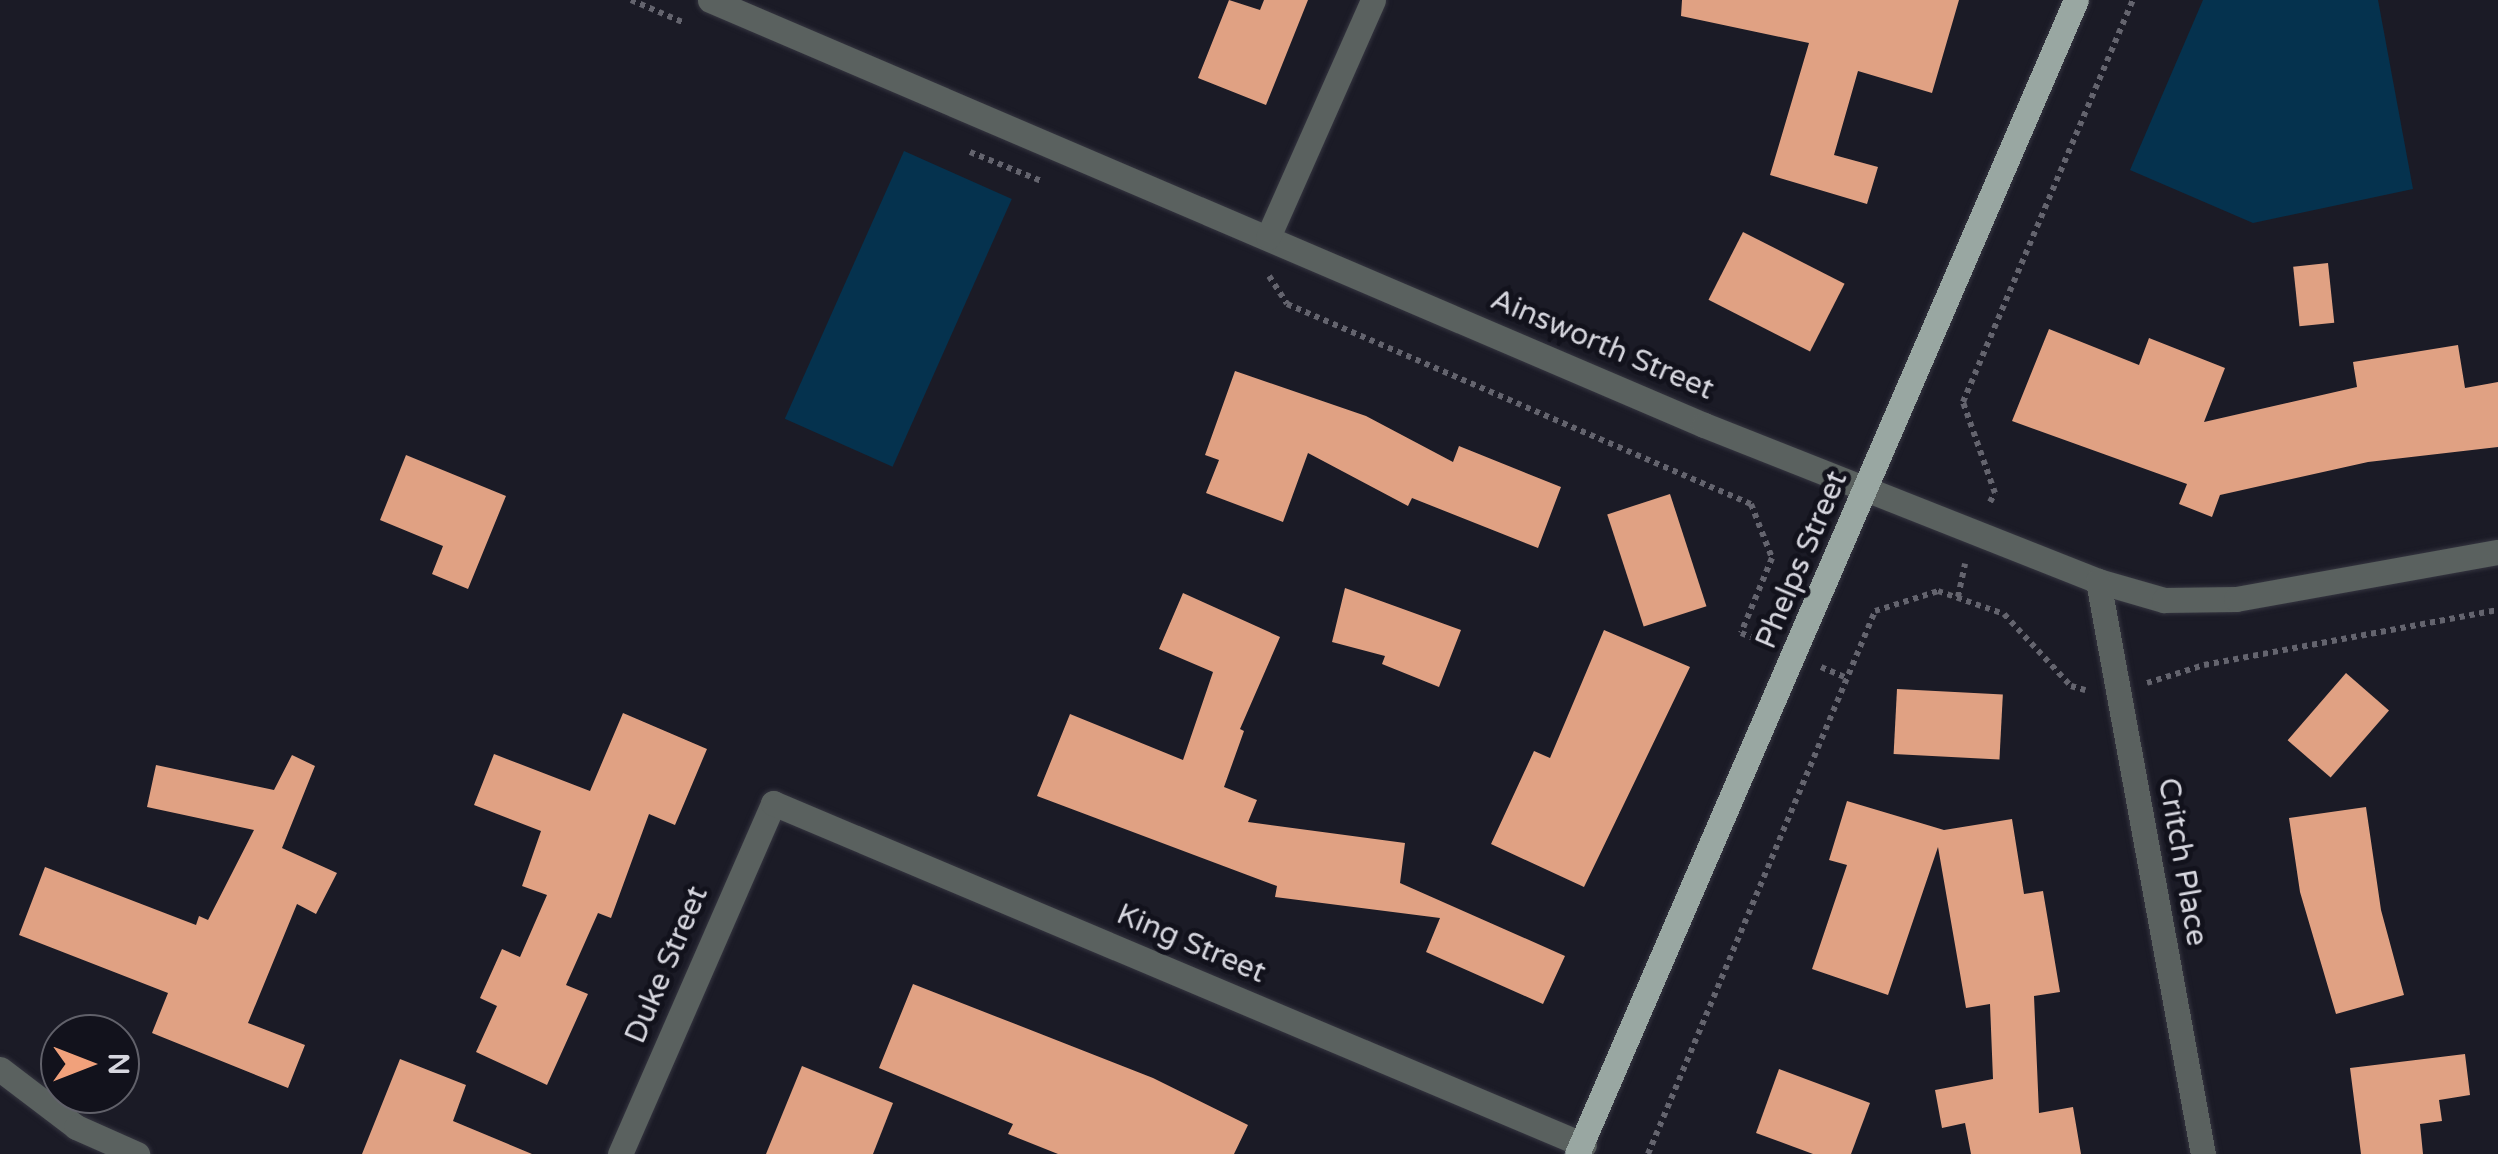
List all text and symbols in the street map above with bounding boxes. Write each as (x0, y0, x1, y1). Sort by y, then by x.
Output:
street label: Ainsworth Street (1485, 282, 1719, 408)
street label: Phelps Street (1748, 466, 1856, 654)
street label: Critch Place (2150, 775, 2214, 949)
street label: Duke Street (618, 881, 716, 1049)
street label: King Street (1111, 897, 1271, 991)
north arrow (40, 1014, 140, 1114)
text: N (101, 1053, 135, 1075)

